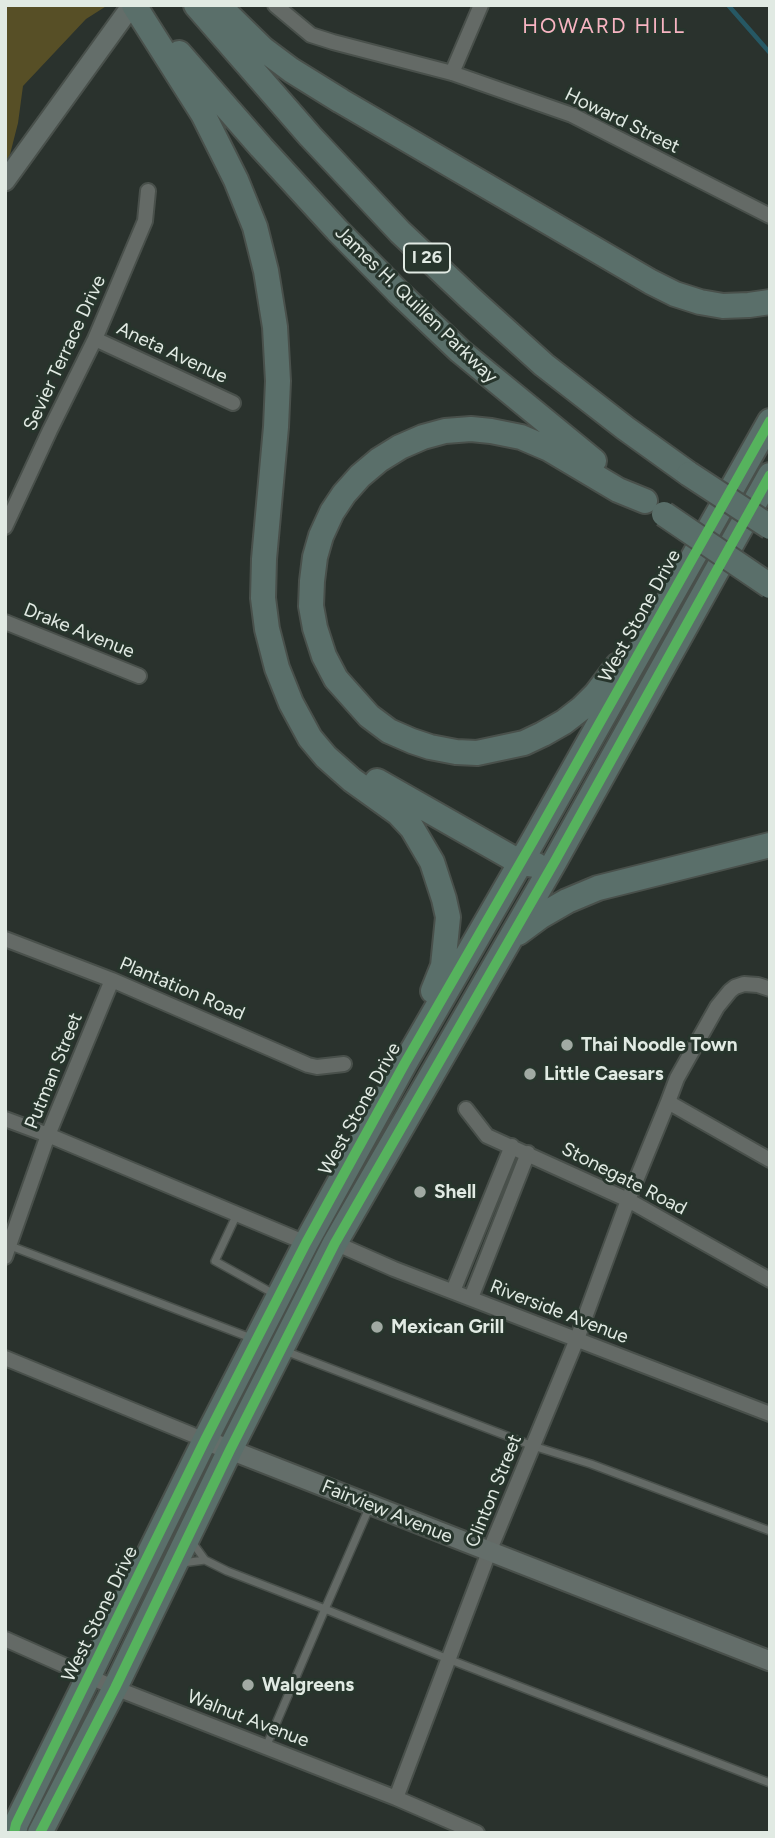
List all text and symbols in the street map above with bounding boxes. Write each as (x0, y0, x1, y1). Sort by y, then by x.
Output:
district label: HOWARD HILL (524, 14, 684, 40)
street label: Howard Street (561, 83, 683, 159)
street label: James H. Quillen Parkway (330, 222, 502, 388)
road number: I 26 (404, 244, 450, 272)
street label: Sevier Terrace Drive (19, 272, 111, 434)
street label: Aneta Avenue (113, 317, 231, 389)
street label: West Stone Drive (594, 546, 686, 686)
street label: Drake Avenue (20, 598, 138, 664)
street label: Plantation Road (116, 952, 248, 1026)
street label: Putman Street (20, 1010, 88, 1132)
place label: Thai Noodle Town (581, 1034, 737, 1056)
marker: Thai Noodle Town (559, 1037, 575, 1053)
street label: West Stone Drive (314, 1039, 406, 1179)
place label: Little Caesars (544, 1063, 664, 1085)
marker: Little Caesars (522, 1066, 538, 1082)
street label: Stonegate Road (558, 1138, 690, 1220)
place label: Shell (434, 1181, 476, 1203)
marker: Shell (412, 1184, 428, 1200)
street label: Riverside Avenue (487, 1275, 631, 1349)
place label: Mexican Grill (391, 1316, 504, 1338)
marker: Mexican Grill (369, 1319, 385, 1335)
street label: Clinton Street (461, 1431, 527, 1551)
street label: Fairview Avenue (318, 1475, 456, 1549)
street label: West Stone Drive (57, 1542, 143, 1686)
place label: Walgreens (262, 1674, 354, 1696)
marker: Walgreens (240, 1677, 256, 1693)
street label: Walnut Avenue (184, 1685, 312, 1753)

